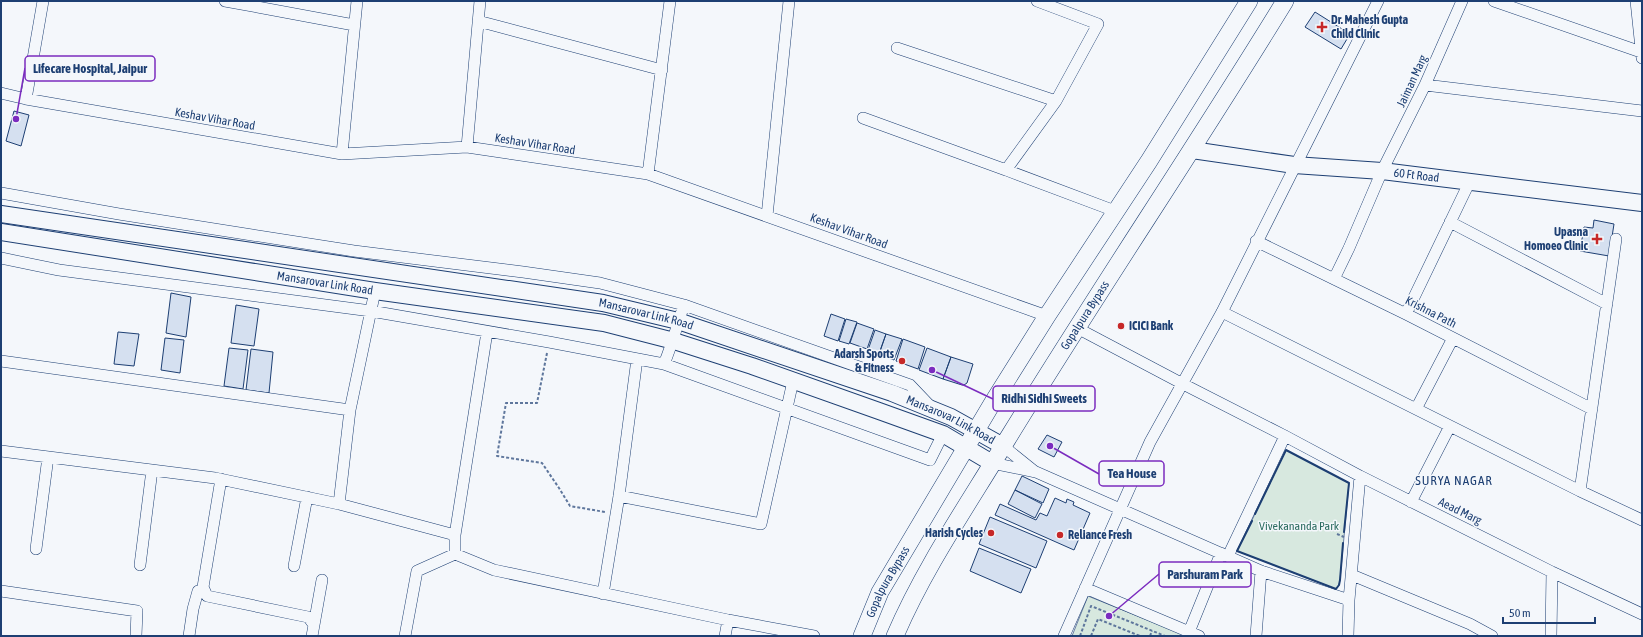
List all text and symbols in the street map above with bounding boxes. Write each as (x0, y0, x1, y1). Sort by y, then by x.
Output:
place label: Dr. Mahesh Gupta Child Clinic (1331, 13, 1408, 41)
marker: Dr. Mahesh Gupta Child Clinic (1316, 21, 1328, 33)
street label: Jaiman Marg (1394, 52, 1430, 109)
callout: Lifecare Hospital, Jaipur (25, 56, 155, 81)
text: Lifecare Hospital, Jaipur (33, 61, 148, 76)
street label: Keshav Vihar Road (174, 105, 256, 133)
street label: Keshav Vihar Road (494, 131, 576, 157)
street label: 60 Ft Road (1393, 165, 1440, 185)
street label: Keshav Vihar Road (808, 210, 890, 252)
place label: Upasna Homoeo Clinic (1524, 225, 1589, 253)
marker: Upasna Homoeo Clinic (1591, 233, 1603, 245)
street label: Mansarovar Link Road (276, 269, 374, 298)
street label: Gopalpura Bypass (1058, 278, 1112, 352)
street label: Krishna Path (1403, 293, 1459, 331)
street label: Mansarovar Link Road (598, 295, 695, 333)
place label: ICICI Bank (1129, 319, 1174, 333)
marker: ICICI Bank (1116, 321, 1126, 331)
place label: Adarsh Sports & Fitness (833, 347, 895, 375)
marker: Adarsh Sports & Fitness (897, 356, 907, 366)
callout: Ridhi Sidhi Sweets (993, 386, 1095, 411)
text: Ridhi Sidhi Sweets (1001, 391, 1087, 406)
street label: Mansarovar Link Road (904, 393, 998, 447)
callout: Tea House (1099, 461, 1164, 486)
text: Tea House (1107, 466, 1157, 481)
district label: SURYA NAGAR (1415, 473, 1493, 488)
street label: Aead Marg (1436, 495, 1485, 528)
park label: Vivekananda Park (1259, 519, 1340, 533)
place label: Harish Cycles (925, 526, 984, 540)
marker: Harish Cycles (986, 528, 996, 538)
place label: Reliance Fresh (1068, 528, 1132, 542)
marker: Reliance Fresh (1055, 530, 1065, 540)
street label: Gopalpura Bypass (863, 544, 913, 620)
callout: Parshuram Park (1159, 562, 1251, 587)
text: Parshuram Park (1167, 567, 1243, 582)
scale bar (1503, 599, 1595, 625)
text: 50 m (1509, 606, 1531, 620)

